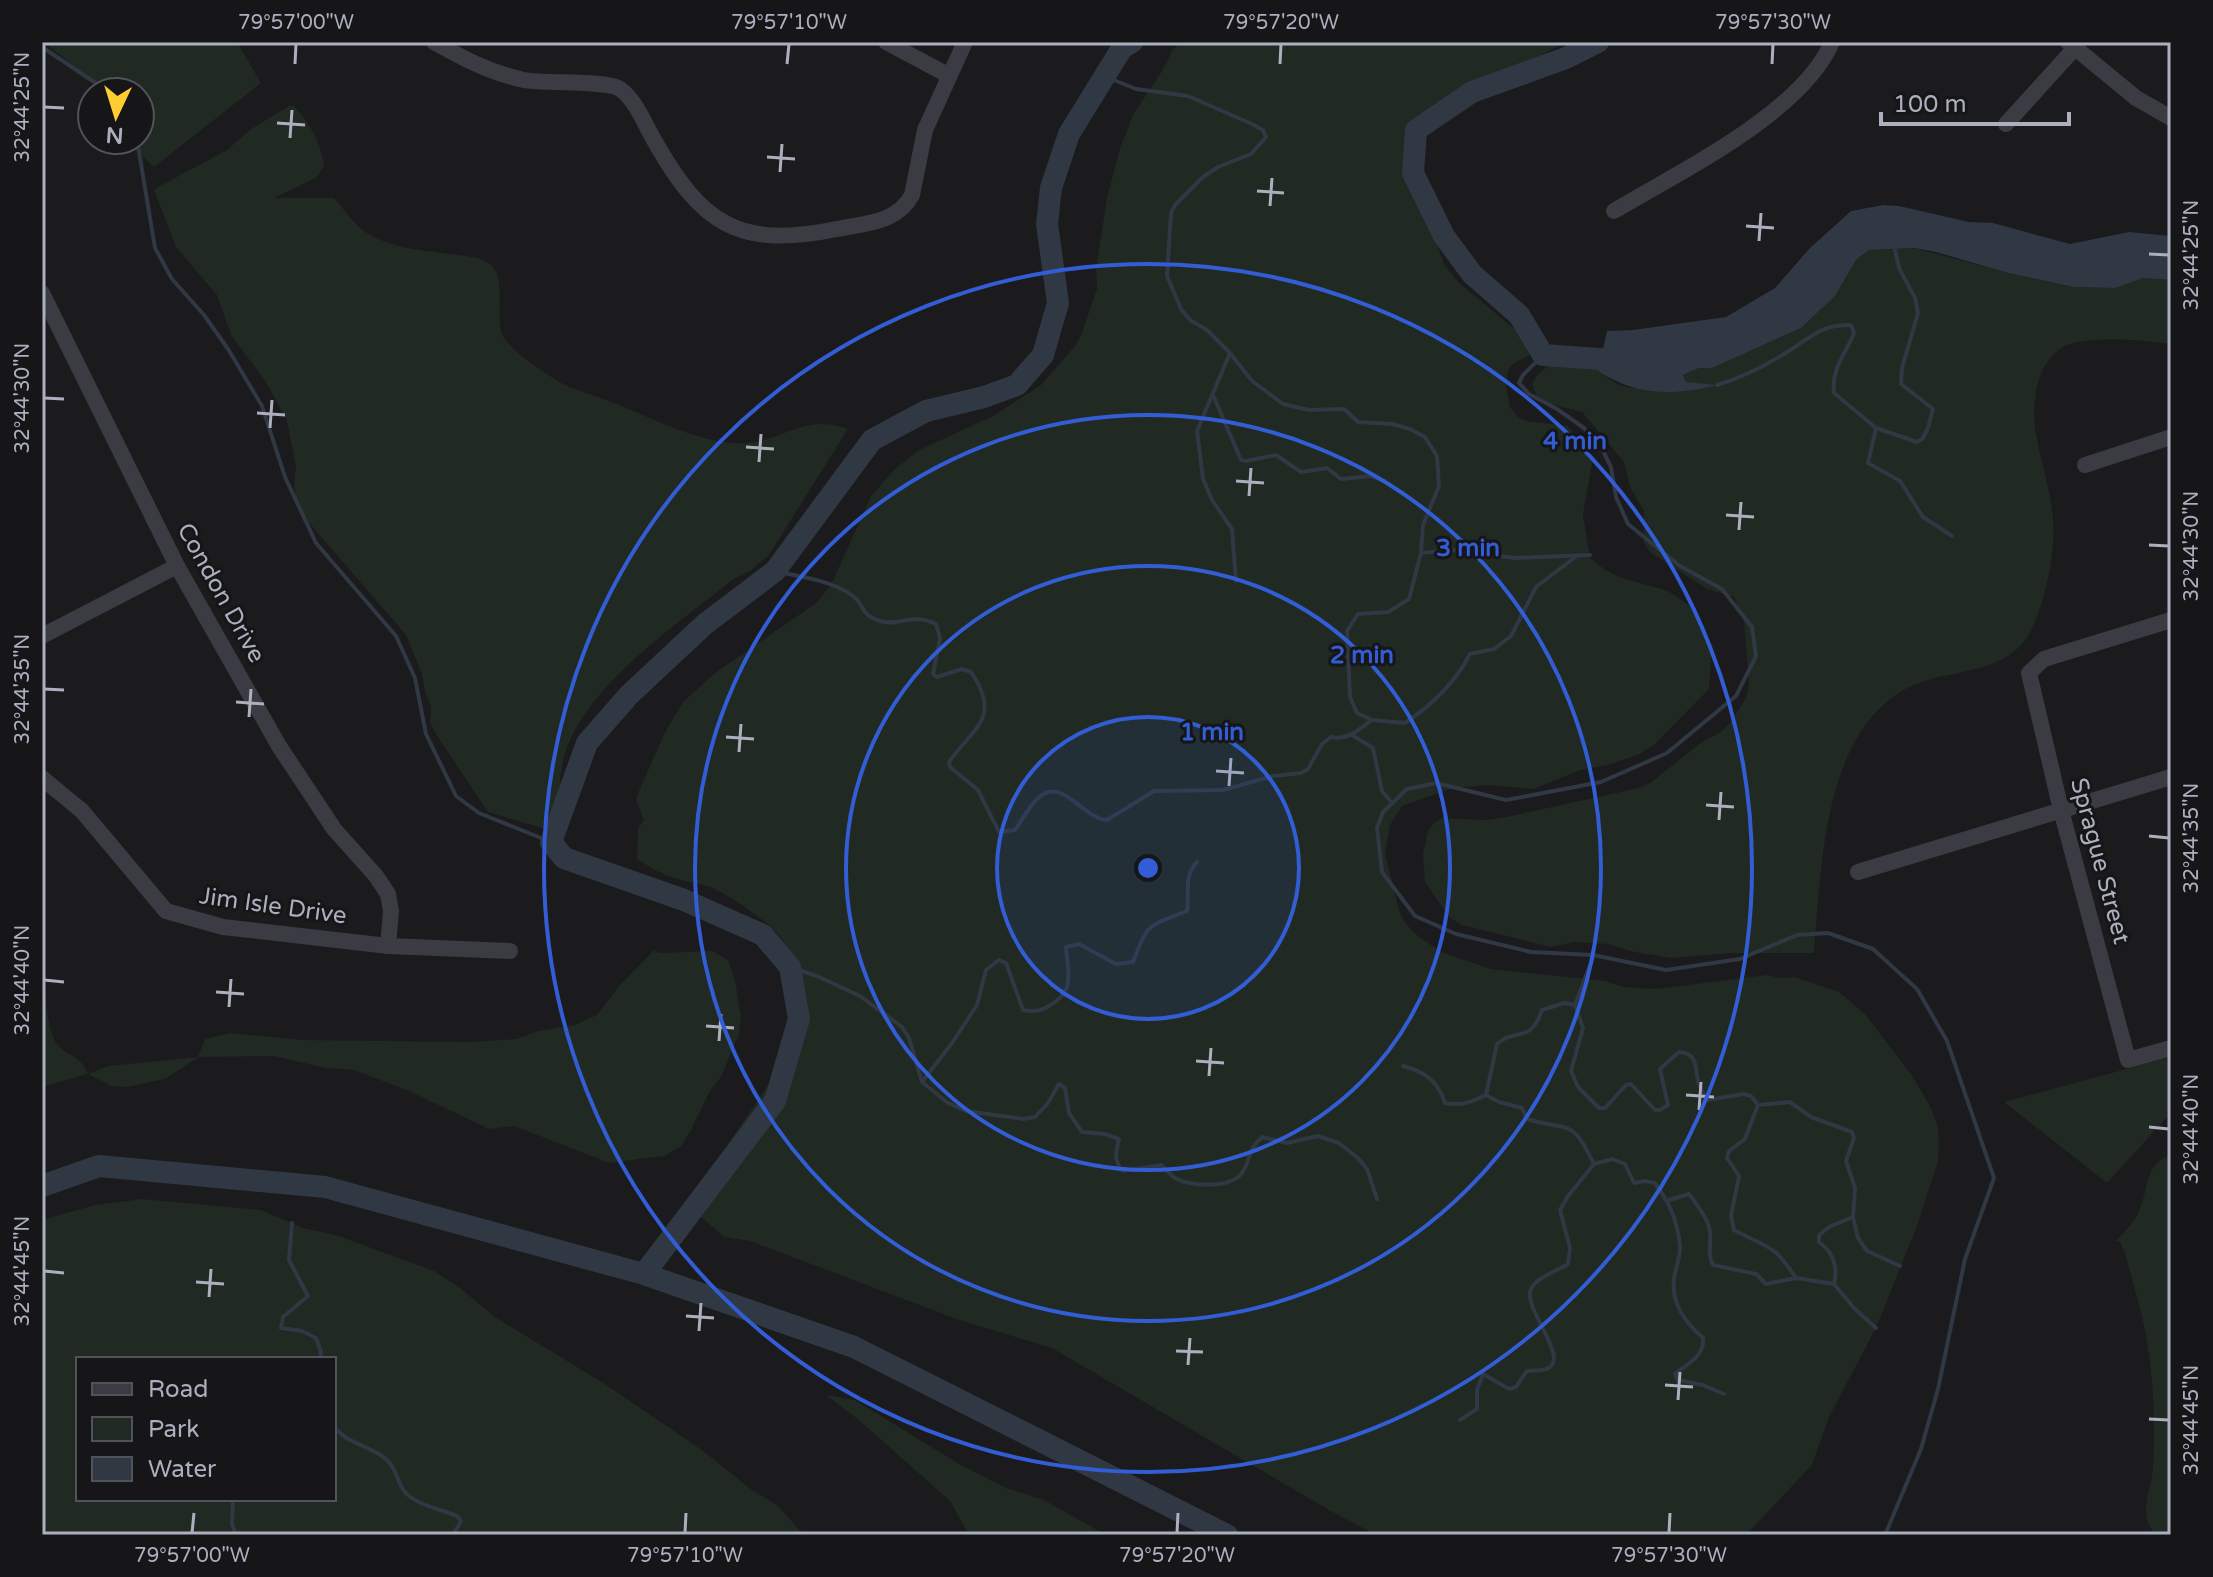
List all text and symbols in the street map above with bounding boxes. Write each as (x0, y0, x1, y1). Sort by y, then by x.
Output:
text: 79°57'00"W (238, 11, 354, 35)
text: 79°57'10"W (731, 11, 847, 35)
text: 79°57'20"W (1223, 11, 1339, 35)
text: 79°57'30"W (1715, 11, 1831, 35)
text: 32°44'25"N (11, 52, 35, 162)
north arrow (76, 76, 156, 156)
scale bar (1881, 76, 2069, 126)
text: 100 m (1893, 90, 1967, 119)
text: N (105, 121, 124, 149)
text: 32°44'25"N (2180, 200, 2204, 310)
text: 32°44'30"N (11, 343, 35, 453)
text: 4 min (1543, 427, 1607, 456)
text: 32°44'30"N (2180, 491, 2204, 601)
street label: Condon Drive (171, 518, 271, 668)
text: 3 min (1436, 534, 1500, 563)
text: 32°44'35"N (11, 634, 35, 744)
text: 2 min (1330, 641, 1394, 670)
text: 1 min (1180, 718, 1244, 747)
street label: Sprague Street (2064, 775, 2136, 947)
text: 32°44'35"N (2180, 783, 2204, 893)
centre of rings (1134, 854, 1162, 882)
street label: Jim Isle Drive (197, 881, 349, 931)
text: 32°44'40"N (11, 925, 35, 1035)
text: 32°44'40"N (2180, 1074, 2204, 1184)
text: 32°44'45"N (11, 1216, 35, 1326)
legend (76, 1357, 336, 1501)
text: 32°44'45"N (2180, 1365, 2204, 1475)
text: Road (148, 1375, 208, 1404)
text: Park (148, 1415, 199, 1444)
text: Water (148, 1455, 217, 1484)
text: 79°57'00"W (134, 1544, 250, 1568)
text: 79°57'10"W (627, 1544, 743, 1568)
text: 79°57'20"W (1119, 1544, 1235, 1568)
text: 79°57'30"W (1611, 1544, 1727, 1568)

